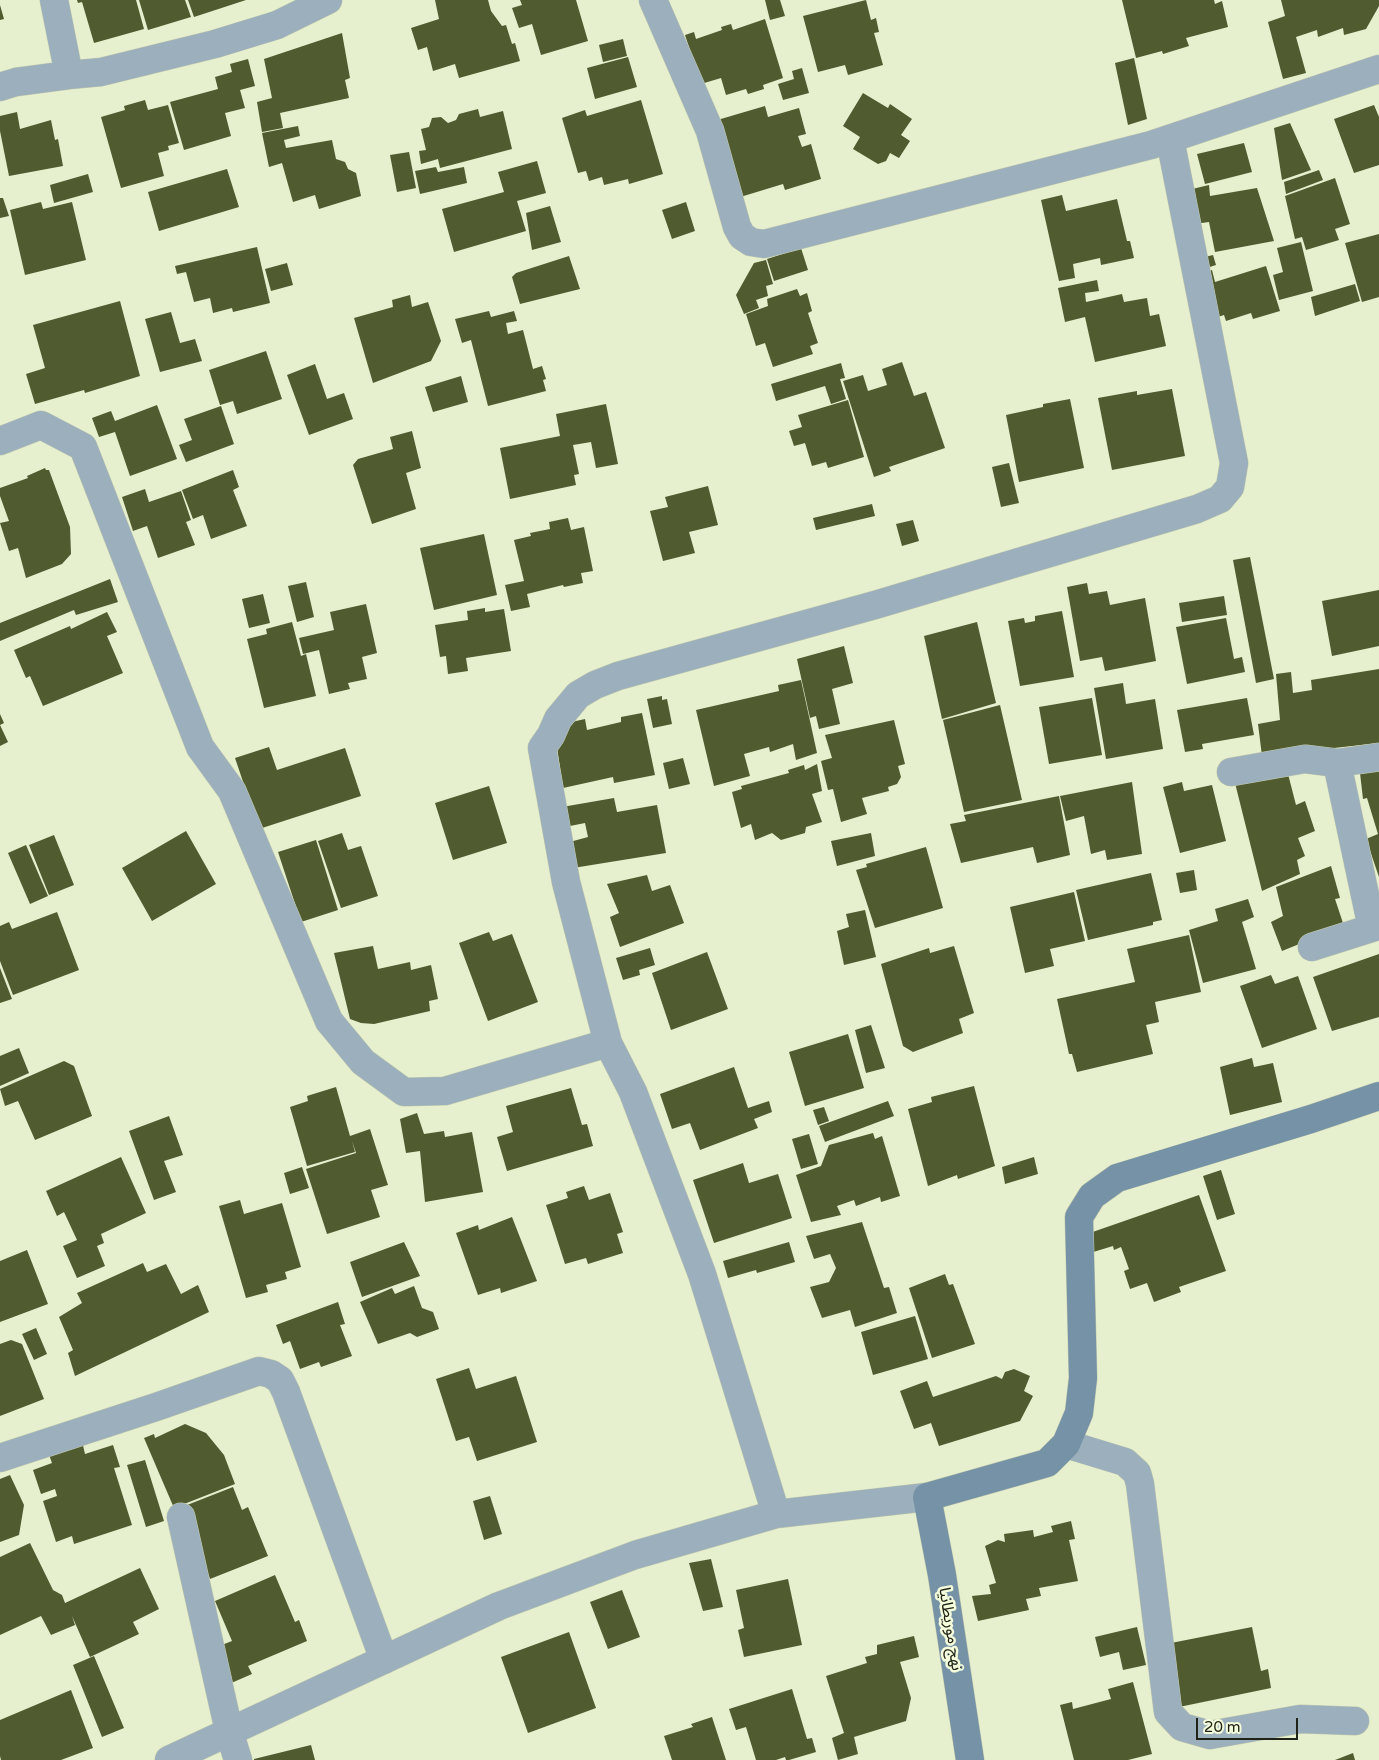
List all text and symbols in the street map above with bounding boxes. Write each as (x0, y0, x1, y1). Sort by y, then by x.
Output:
street label: نهج موريطانيا (934, 1586, 966, 1672)
scale bar (1199, 1708, 1302, 1740)
text: 20 m (1204, 1718, 1241, 1736)

